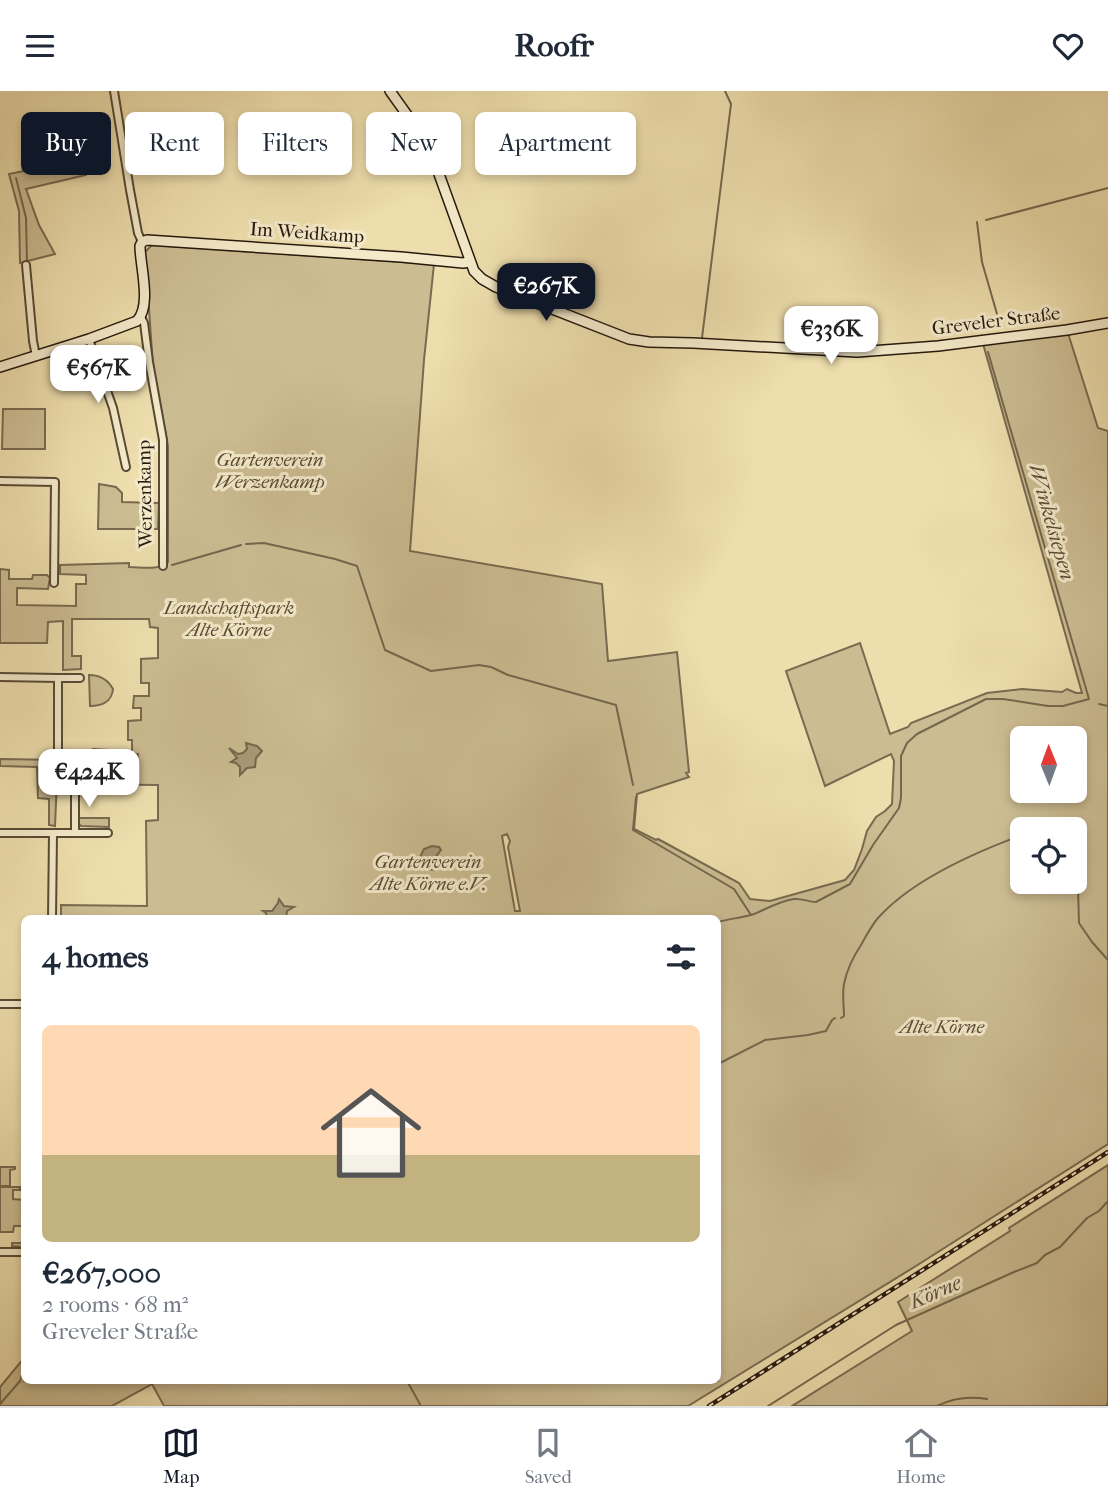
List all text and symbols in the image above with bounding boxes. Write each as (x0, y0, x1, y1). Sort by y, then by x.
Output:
icon: menu (21, 27, 59, 65)
text: Roofr (514, 27, 594, 64)
icon: heart (1049, 27, 1087, 65)
chip: Buy (21, 112, 111, 175)
chip: Rent (125, 112, 224, 175)
chip: Filters (238, 112, 352, 175)
chip: New (366, 112, 461, 175)
chip: Apartment (475, 112, 636, 175)
street label: Im Weidkamp (249, 218, 365, 248)
pin: €267K (497, 264, 595, 323)
text: €267K (513, 272, 579, 299)
street label: Greveler Straße (931, 302, 1061, 340)
pin: €336K (782, 307, 880, 366)
text: €336K (800, 315, 862, 342)
pin: €567K (49, 345, 147, 405)
text: €567K (66, 354, 130, 381)
street label: Werzenkamp (133, 440, 157, 549)
park label: Gartenverein Werzenkamp (215, 449, 325, 493)
water label: Winkelsiepen (1024, 461, 1080, 583)
park label: Landschaftspark Alte Körne (162, 597, 294, 641)
north arrow (1010, 726, 1087, 803)
map controls (1010, 726, 1087, 894)
pin: €424K (40, 749, 138, 809)
text: €424K (54, 758, 124, 785)
button: locate (1010, 817, 1087, 894)
park label: Gartenverein Alte Körne e.V. (368, 851, 489, 895)
icon: filters (662, 938, 700, 976)
text: 4 homes (42, 940, 149, 975)
park label: Alte Körne (898, 1016, 985, 1038)
icon: home (308, 1070, 434, 1196)
text: €267,000 (42, 1256, 161, 1291)
water label: Körne (904, 1270, 965, 1314)
text: 2 rooms · 68 m² (42, 1291, 188, 1318)
text: Greveler Straße (42, 1318, 198, 1345)
tab: Map (162, 1424, 200, 1488)
tab: Saved (525, 1424, 572, 1488)
tab: Home (896, 1424, 946, 1488)

